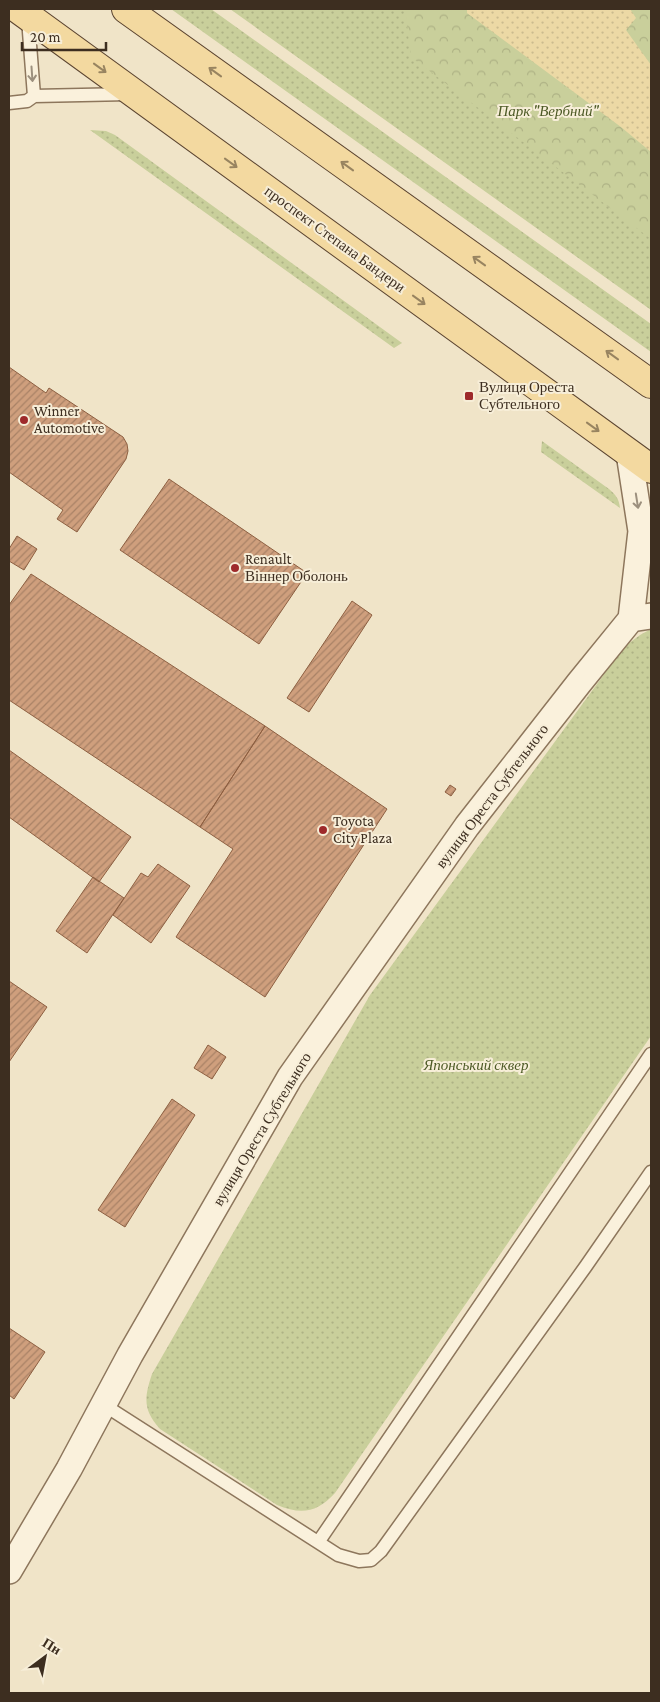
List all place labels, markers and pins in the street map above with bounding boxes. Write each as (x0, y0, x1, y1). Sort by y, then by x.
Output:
place label: Вулиця Ореста Субтельного (479, 379, 575, 412)
marker: Вулиця Ореста Субтельного (463, 390, 475, 402)
place label: Winner Automotive (34, 403, 105, 436)
marker: Winner Automotive (18, 414, 30, 426)
place label: Renault Віннер Оболонь (245, 551, 348, 584)
marker: Renault Віннер Оболонь (229, 562, 241, 574)
place label: Toyota City Plaza (333, 813, 392, 847)
marker: Toyota City Plaza (317, 824, 329, 836)

